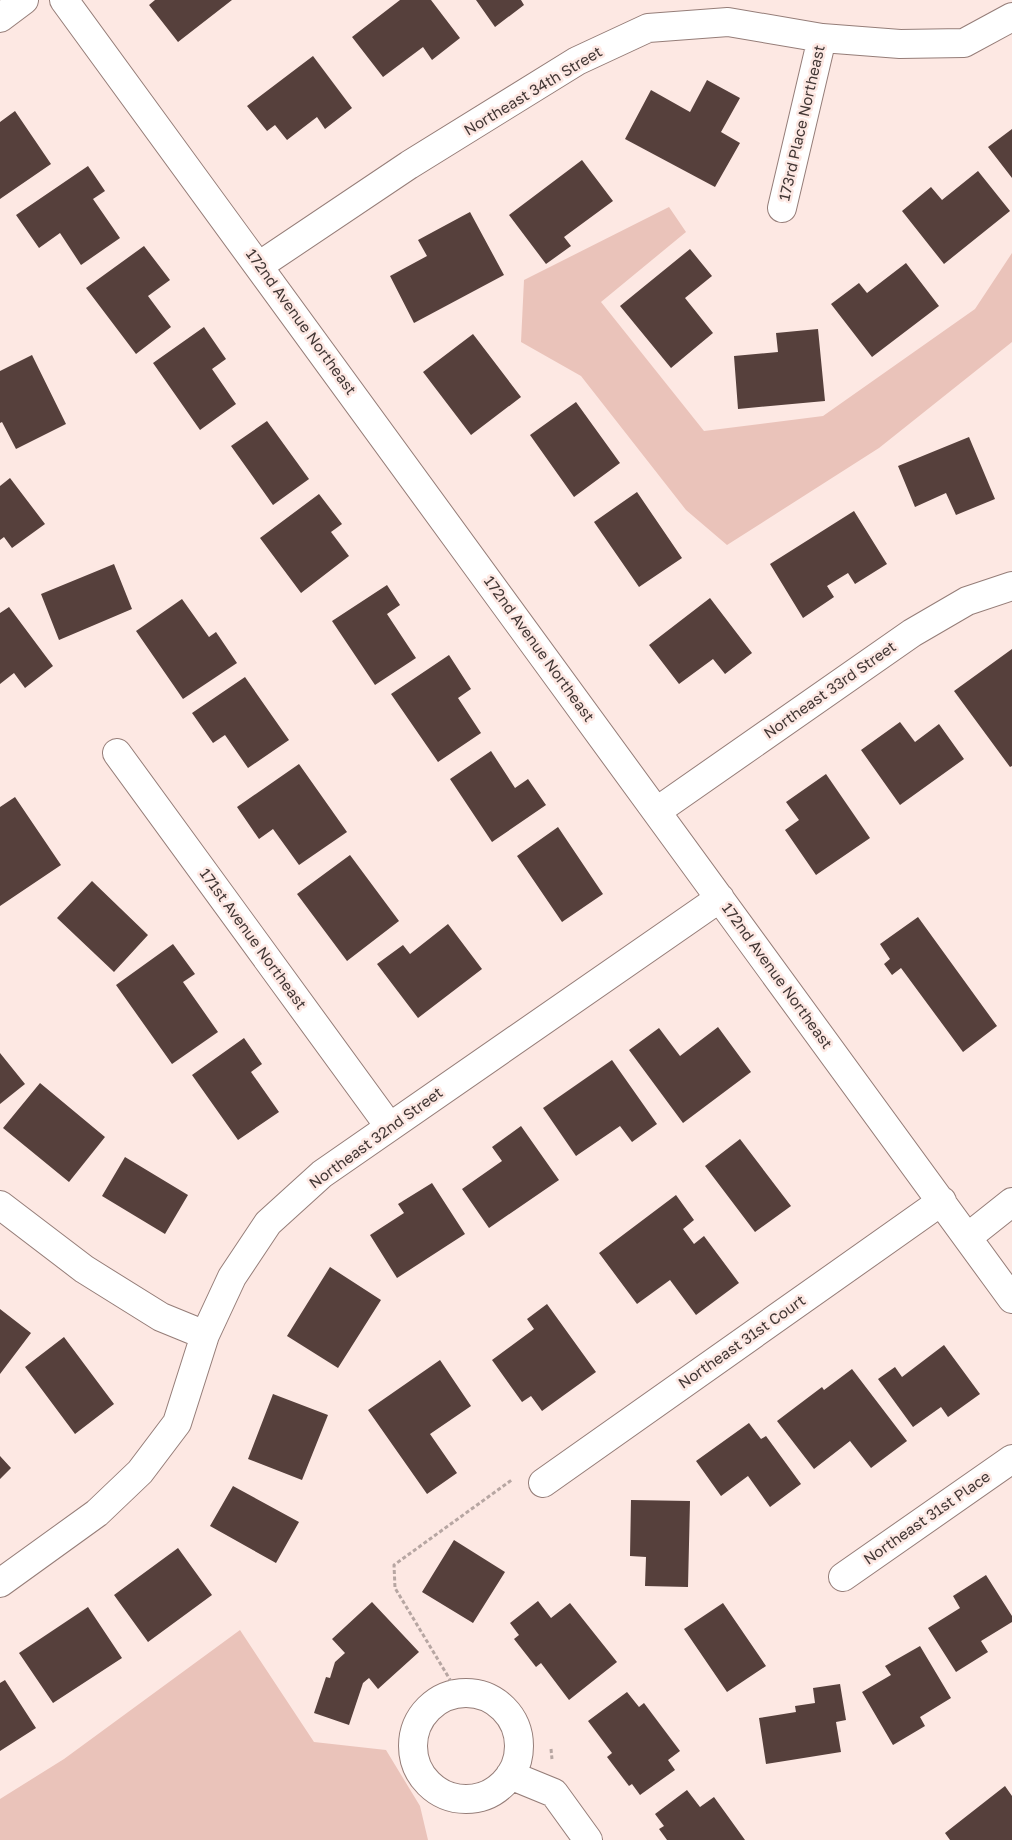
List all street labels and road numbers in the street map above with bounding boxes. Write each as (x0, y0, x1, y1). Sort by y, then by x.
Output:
street label: Northeast 34th Street (460, 42, 605, 139)
street label: 173rd Place Northeast (774, 43, 828, 202)
street label: 172nd Avenue Northeast (243, 245, 361, 398)
street label: 172nd Avenue Northeast (481, 572, 599, 725)
street label: Northeast 33rd Street (760, 637, 899, 742)
street label: 171st Avenue Northeast (197, 864, 311, 1012)
street label: 172nd Avenue Northeast (719, 899, 837, 1052)
street label: Northeast 32nd Street (305, 1083, 446, 1192)
street label: Northeast 31st Court (674, 1291, 808, 1392)
street label: Northeast 31st Place (860, 1467, 993, 1568)

